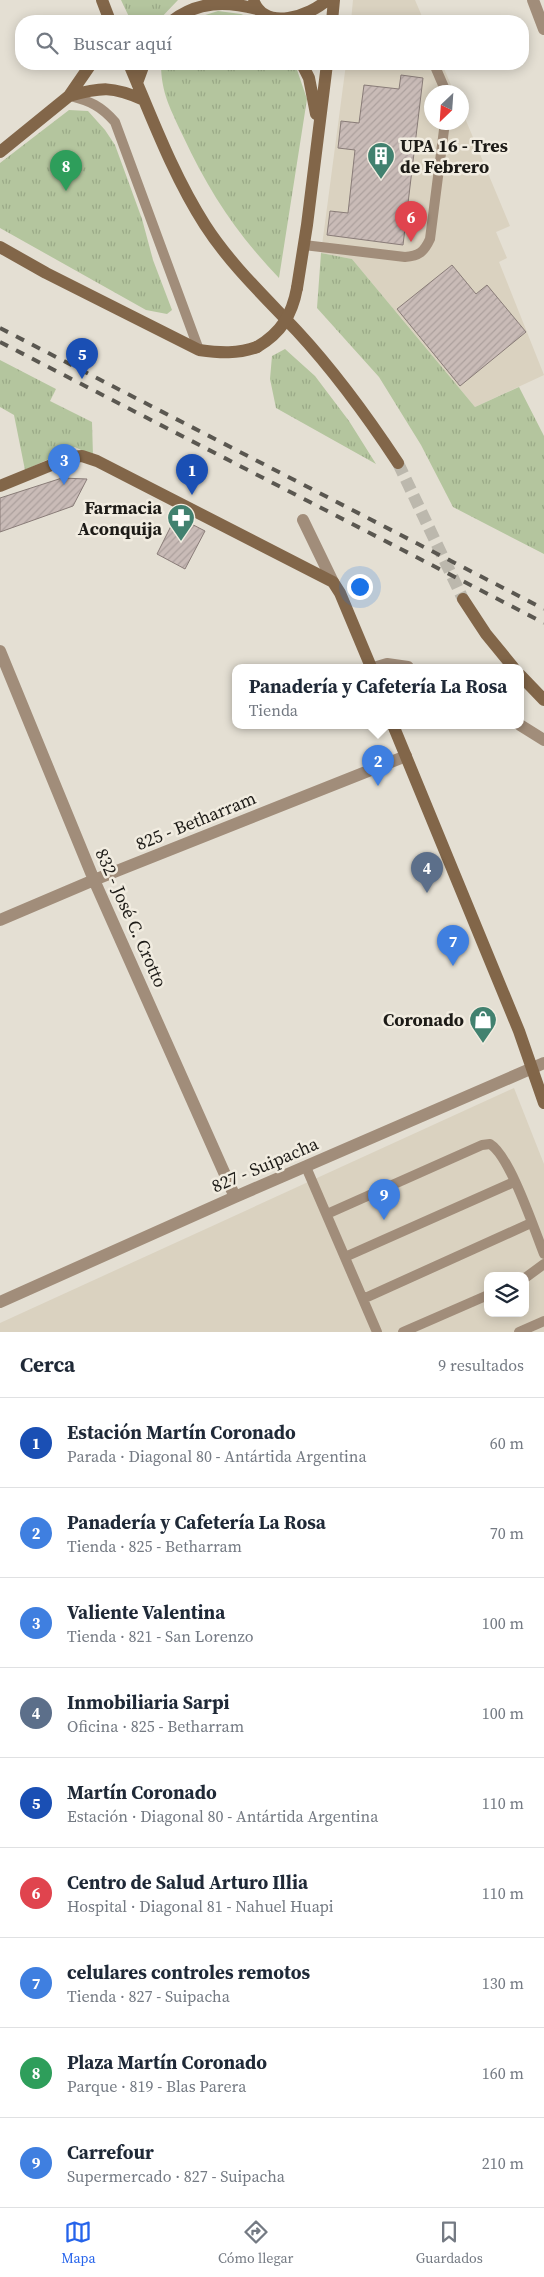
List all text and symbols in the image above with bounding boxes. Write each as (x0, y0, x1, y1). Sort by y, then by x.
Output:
search box (15, 15, 529, 70)
icon: search (33, 29, 61, 57)
text: Buscar aquí (73, 30, 172, 56)
north arrow (424, 85, 469, 130)
place label: UPA 16 - Tres de Febrero (400, 133, 508, 179)
building icon: UPA 16 - Tres de Febrero (366, 141, 396, 180)
pin: 8 (50, 150, 82, 191)
pin: 6 (395, 201, 427, 242)
pin: 5 (66, 338, 98, 379)
pin: 3 (48, 444, 80, 485)
pin: 1 (176, 454, 208, 495)
place label: Farmacia Aconquija (78, 495, 162, 541)
pharmacy icon: Farmacia Aconquija (166, 503, 196, 542)
your location (347, 574, 373, 600)
popup (232, 664, 524, 729)
text: Panadería y Cafetería La Rosa (249, 673, 507, 699)
text: Tienda (249, 699, 298, 721)
pin: 2 (362, 745, 394, 786)
street label: 825 - Betharram (132, 785, 260, 856)
street label: 832 - José C. Crotto (90, 844, 173, 991)
pin: 4 (411, 852, 443, 893)
pin: 7 (437, 925, 469, 966)
shop icon: Coronado (468, 1005, 498, 1044)
place label: Coronado (383, 1007, 464, 1032)
street label: 827 - Suipacha (207, 1130, 323, 1198)
pin: 9 (368, 1179, 400, 1220)
map controls (484, 1272, 529, 1317)
button: layers (484, 1272, 529, 1317)
text: Cerca (20, 1350, 75, 1379)
text: 9 resultados (438, 1354, 524, 1376)
text: Estación Martín Coronado (67, 1419, 296, 1445)
text: 1 (32, 1432, 40, 1454)
text: 60 m (490, 1432, 524, 1454)
text: Parada · Diagonal 80 - Antártida Argentina (67, 1445, 367, 1467)
text: Panadería y Cafetería La Rosa (67, 1509, 326, 1535)
text: 2 (32, 1522, 40, 1544)
text: 70 m (490, 1522, 524, 1544)
text: Tienda · 825 - Betharram (67, 1535, 242, 1557)
text: Valiente Valentina (67, 1599, 225, 1625)
text: 3 (32, 1612, 40, 1634)
text: 100 m (482, 1612, 524, 1634)
text: Tienda · 821 - San Lorenzo (67, 1625, 254, 1647)
text: Inmobiliaria Sarpi (67, 1689, 230, 1715)
text: 4 (32, 1702, 40, 1724)
text: 100 m (482, 1702, 524, 1724)
text: Oficina · 825 - Betharram (67, 1715, 244, 1737)
text: Martín Coronado (67, 1779, 217, 1805)
text: 5 (32, 1792, 40, 1814)
text: 110 m (482, 1792, 524, 1814)
text: Estación · Diagonal 80 - Antártida Argentina (67, 1805, 378, 1827)
text: Centro de Salud Arturo Illia (67, 1869, 308, 1895)
text: 6 (32, 1882, 40, 1904)
text: 110 m (482, 1882, 524, 1904)
text: Hospital · Diagonal 81 - Nahuel Huapi (67, 1895, 334, 1917)
text: celulares controles remotos (67, 1959, 310, 1985)
text: 7 (32, 1972, 40, 1994)
text: 130 m (482, 1972, 524, 1994)
text: Tienda · 827 - Suipacha (67, 1985, 230, 2007)
text: Plaza Martín Coronado (67, 2049, 267, 2075)
text: 8 (32, 2062, 40, 2084)
text: 160 m (482, 2062, 524, 2084)
text: Parque · 819 - Blas Parera (67, 2075, 246, 2097)
text: Carrefour (67, 2139, 154, 2165)
text: 9 (32, 2152, 40, 2174)
text: 210 m (482, 2152, 524, 2174)
text: Supermercado · 827 - Suipacha (67, 2165, 285, 2187)
tab: Mapa (61, 2218, 96, 2268)
tab: Cómo llegar (218, 2218, 293, 2268)
tab: Guardados (416, 2218, 483, 2268)

